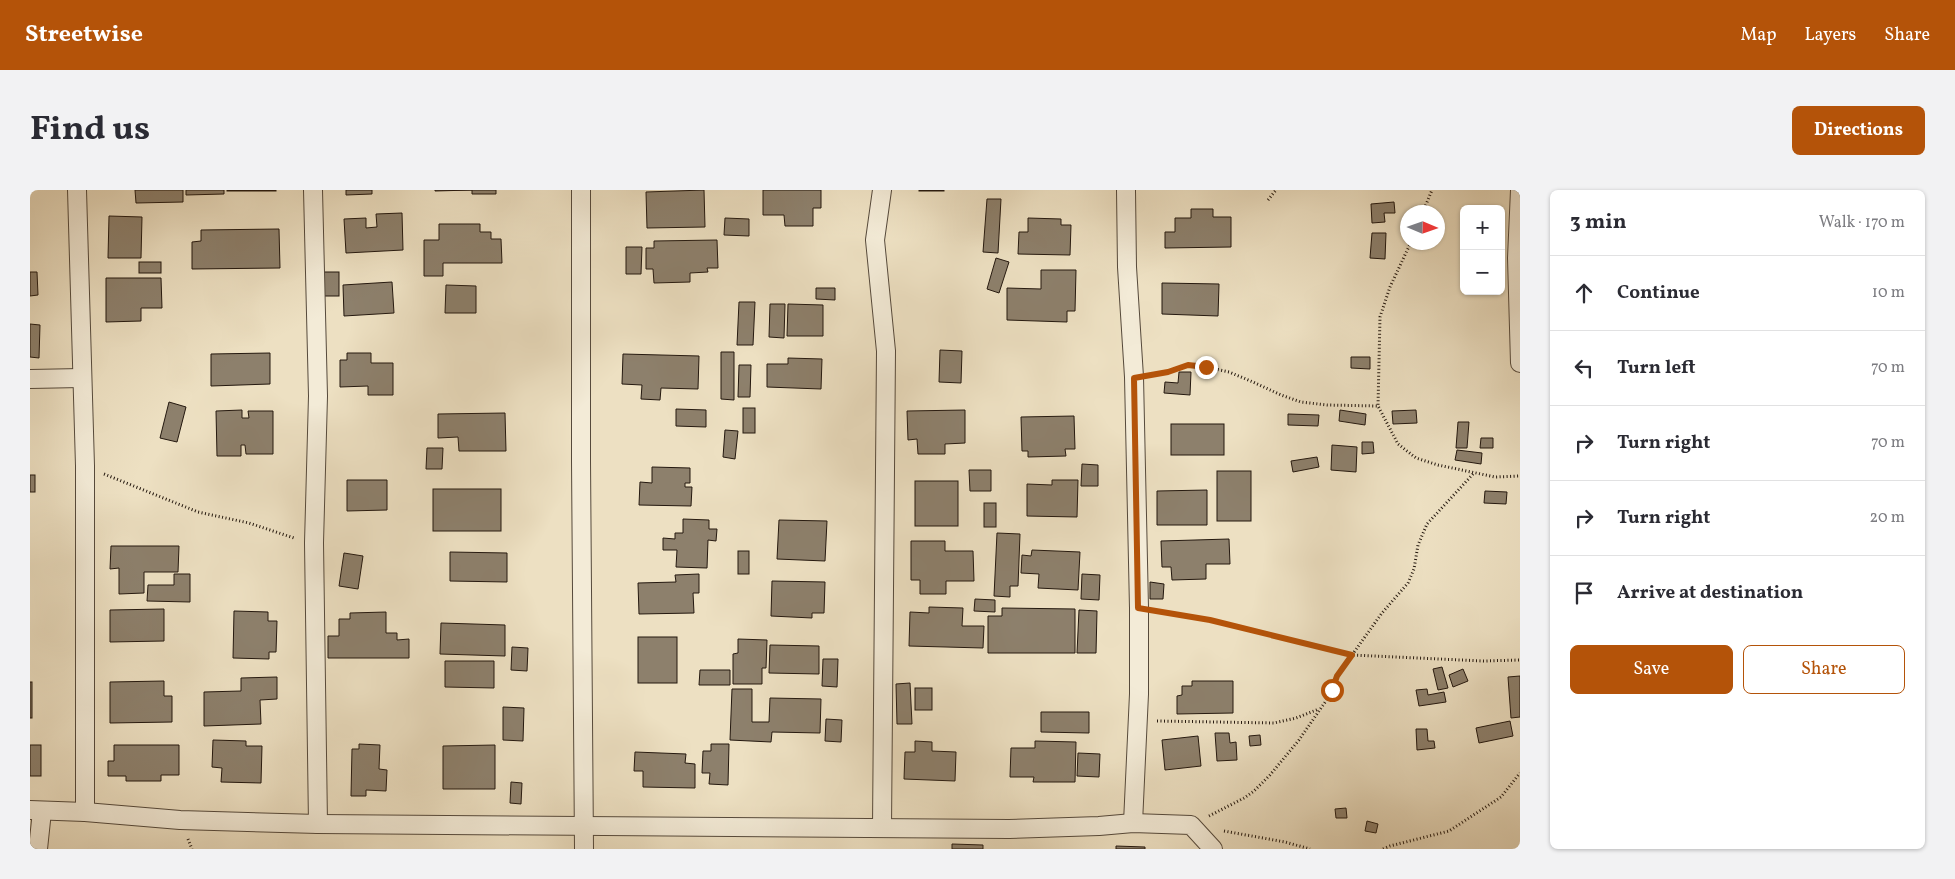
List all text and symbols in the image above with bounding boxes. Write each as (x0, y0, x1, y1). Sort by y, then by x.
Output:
text: Streetwise (25, 18, 143, 52)
text: Map (1740, 23, 1776, 48)
text: Layers (1804, 23, 1856, 48)
text: Share (1884, 23, 1930, 48)
text: Find us (30, 106, 150, 154)
button: Directions (1792, 106, 1925, 155)
north arrow (1400, 205, 1445, 250)
map controls (1460, 205, 1505, 295)
button: + (1460, 205, 1505, 250)
text: 3 min (1570, 208, 1626, 237)
text: Walk · 170 m (1819, 212, 1905, 234)
button: − (1460, 250, 1505, 295)
icon: ahead (1570, 279, 1598, 307)
text: Continue (1617, 280, 1700, 306)
text: 10 m (1872, 282, 1905, 304)
icon: left (1570, 354, 1598, 382)
text: Turn left (1617, 355, 1696, 381)
route end (1195, 356, 1218, 379)
text: 70 m (1871, 357, 1905, 379)
icon: right (1570, 429, 1598, 457)
text: Turn right (1617, 430, 1710, 456)
text: 70 m (1871, 432, 1905, 454)
icon: right (1570, 504, 1598, 532)
text: Turn right (1617, 505, 1710, 531)
text: 20 m (1870, 507, 1905, 529)
icon: arrive (1570, 579, 1598, 607)
text: Arrive at destination (1617, 580, 1803, 606)
button: Save (1570, 645, 1733, 694)
button: Share (1743, 645, 1905, 694)
route start (1321, 679, 1344, 702)

